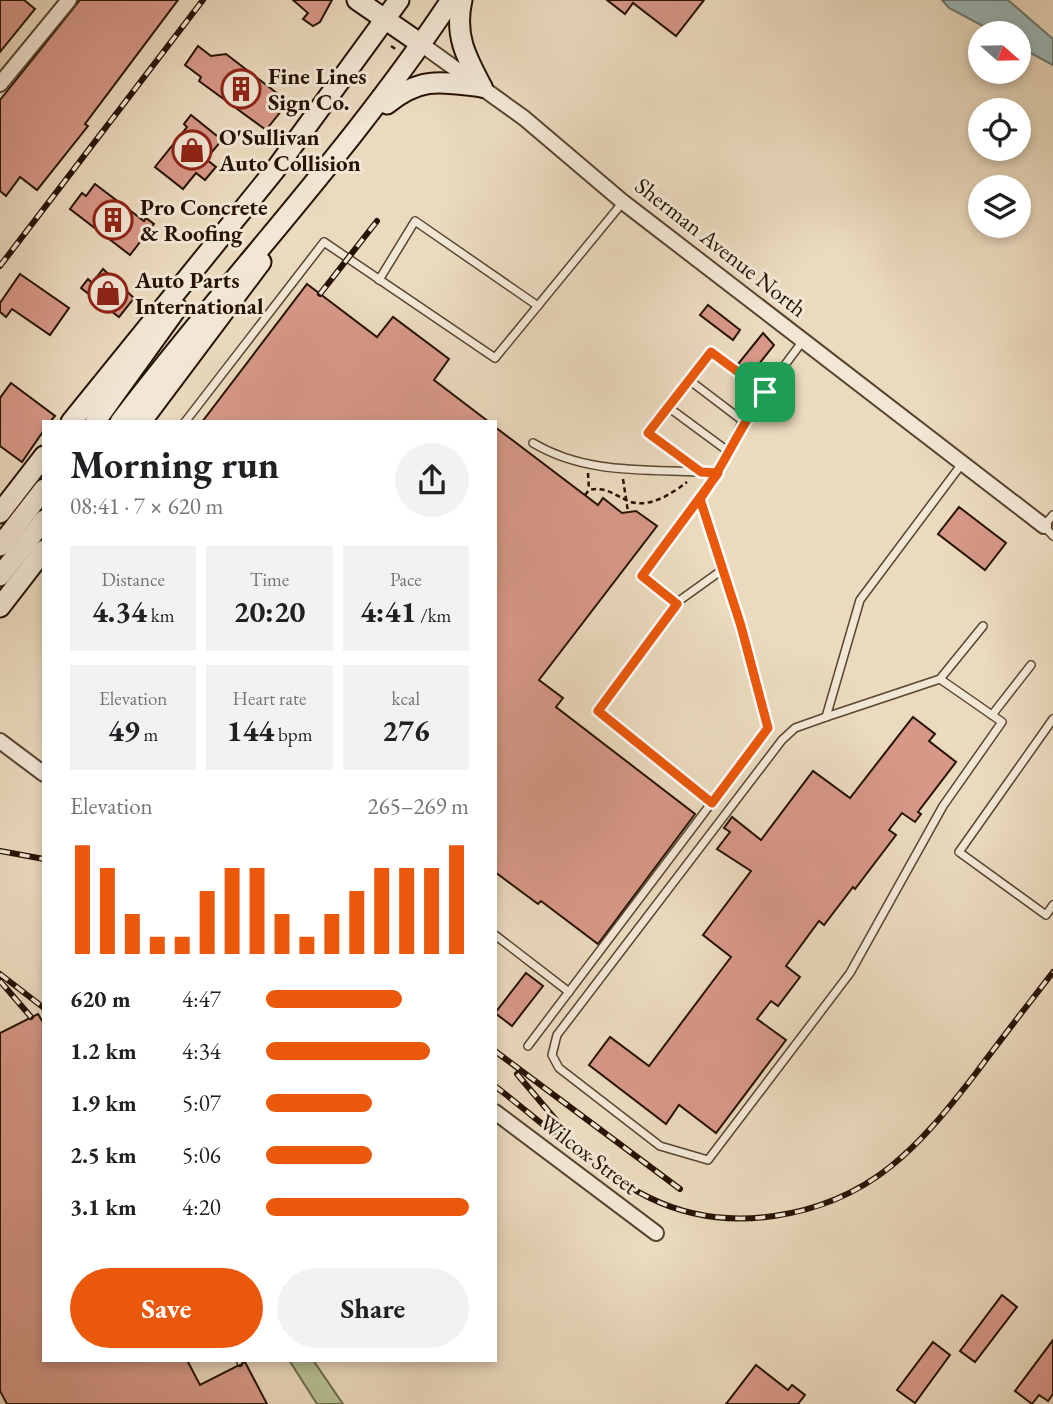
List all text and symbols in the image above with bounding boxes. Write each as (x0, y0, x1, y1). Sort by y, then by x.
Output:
north arrow (968, 21, 1031, 84)
map controls (968, 21, 1031, 238)
place label: Fine Lines Sign Co. (268, 61, 367, 117)
building icon: Fine Lines Sign Co. (220, 68, 262, 110)
button: locate (968, 98, 1031, 161)
place label: O'Sullivan Auto Collision (218, 122, 361, 178)
shop icon: O'Sullivan Auto Collision (171, 129, 213, 171)
street label: Sherman Avenue North (629, 171, 813, 324)
button: layers (968, 175, 1031, 238)
place label: Pro Concrete & Roofing (140, 192, 268, 248)
building icon: Pro Concrete & Roofing (92, 199, 134, 241)
place label: Auto Parts International (134, 265, 264, 321)
shop icon: Auto Parts International (87, 272, 129, 314)
pin (735, 362, 795, 422)
icon: arrive (746, 373, 784, 411)
text: Morning run (70, 440, 279, 489)
button: share (395, 443, 469, 517)
text: 08:41 · 7 × 620 m (70, 491, 223, 521)
text: Distance (101, 567, 165, 592)
text: Time (250, 567, 289, 592)
text: Pace (390, 567, 422, 592)
text: 4.34 (92, 592, 147, 631)
text: 20:20 (234, 592, 305, 631)
text: 4:41 (360, 592, 416, 631)
text: km (147, 603, 174, 628)
text: /km (416, 603, 451, 628)
text: Elevation (99, 686, 167, 711)
text: Heart rate (233, 686, 306, 711)
text: kcal (392, 686, 420, 711)
text: 49 (108, 711, 140, 750)
text: 144 (227, 711, 274, 750)
text: 276 (382, 711, 430, 750)
text: m (140, 722, 158, 747)
text: bpm (274, 722, 312, 747)
text: Elevation (70, 791, 153, 821)
text: 265–269 m (368, 791, 469, 821)
text: 620 m (70, 984, 131, 1014)
text: 4:47 (182, 984, 221, 1014)
text: 1.2 km (70, 1036, 137, 1066)
text: 4:34 (182, 1036, 221, 1066)
text: 1.9 km (70, 1088, 137, 1118)
text: 5:07 (182, 1088, 221, 1118)
street label: Wilcox Street (534, 1107, 645, 1201)
text: 2.5 km (70, 1140, 137, 1170)
text: 5:06 (182, 1140, 221, 1170)
text: 3.1 km (70, 1192, 137, 1222)
text: 4:20 (182, 1192, 221, 1222)
button: Save (70, 1268, 263, 1348)
button: Share (277, 1268, 469, 1348)

